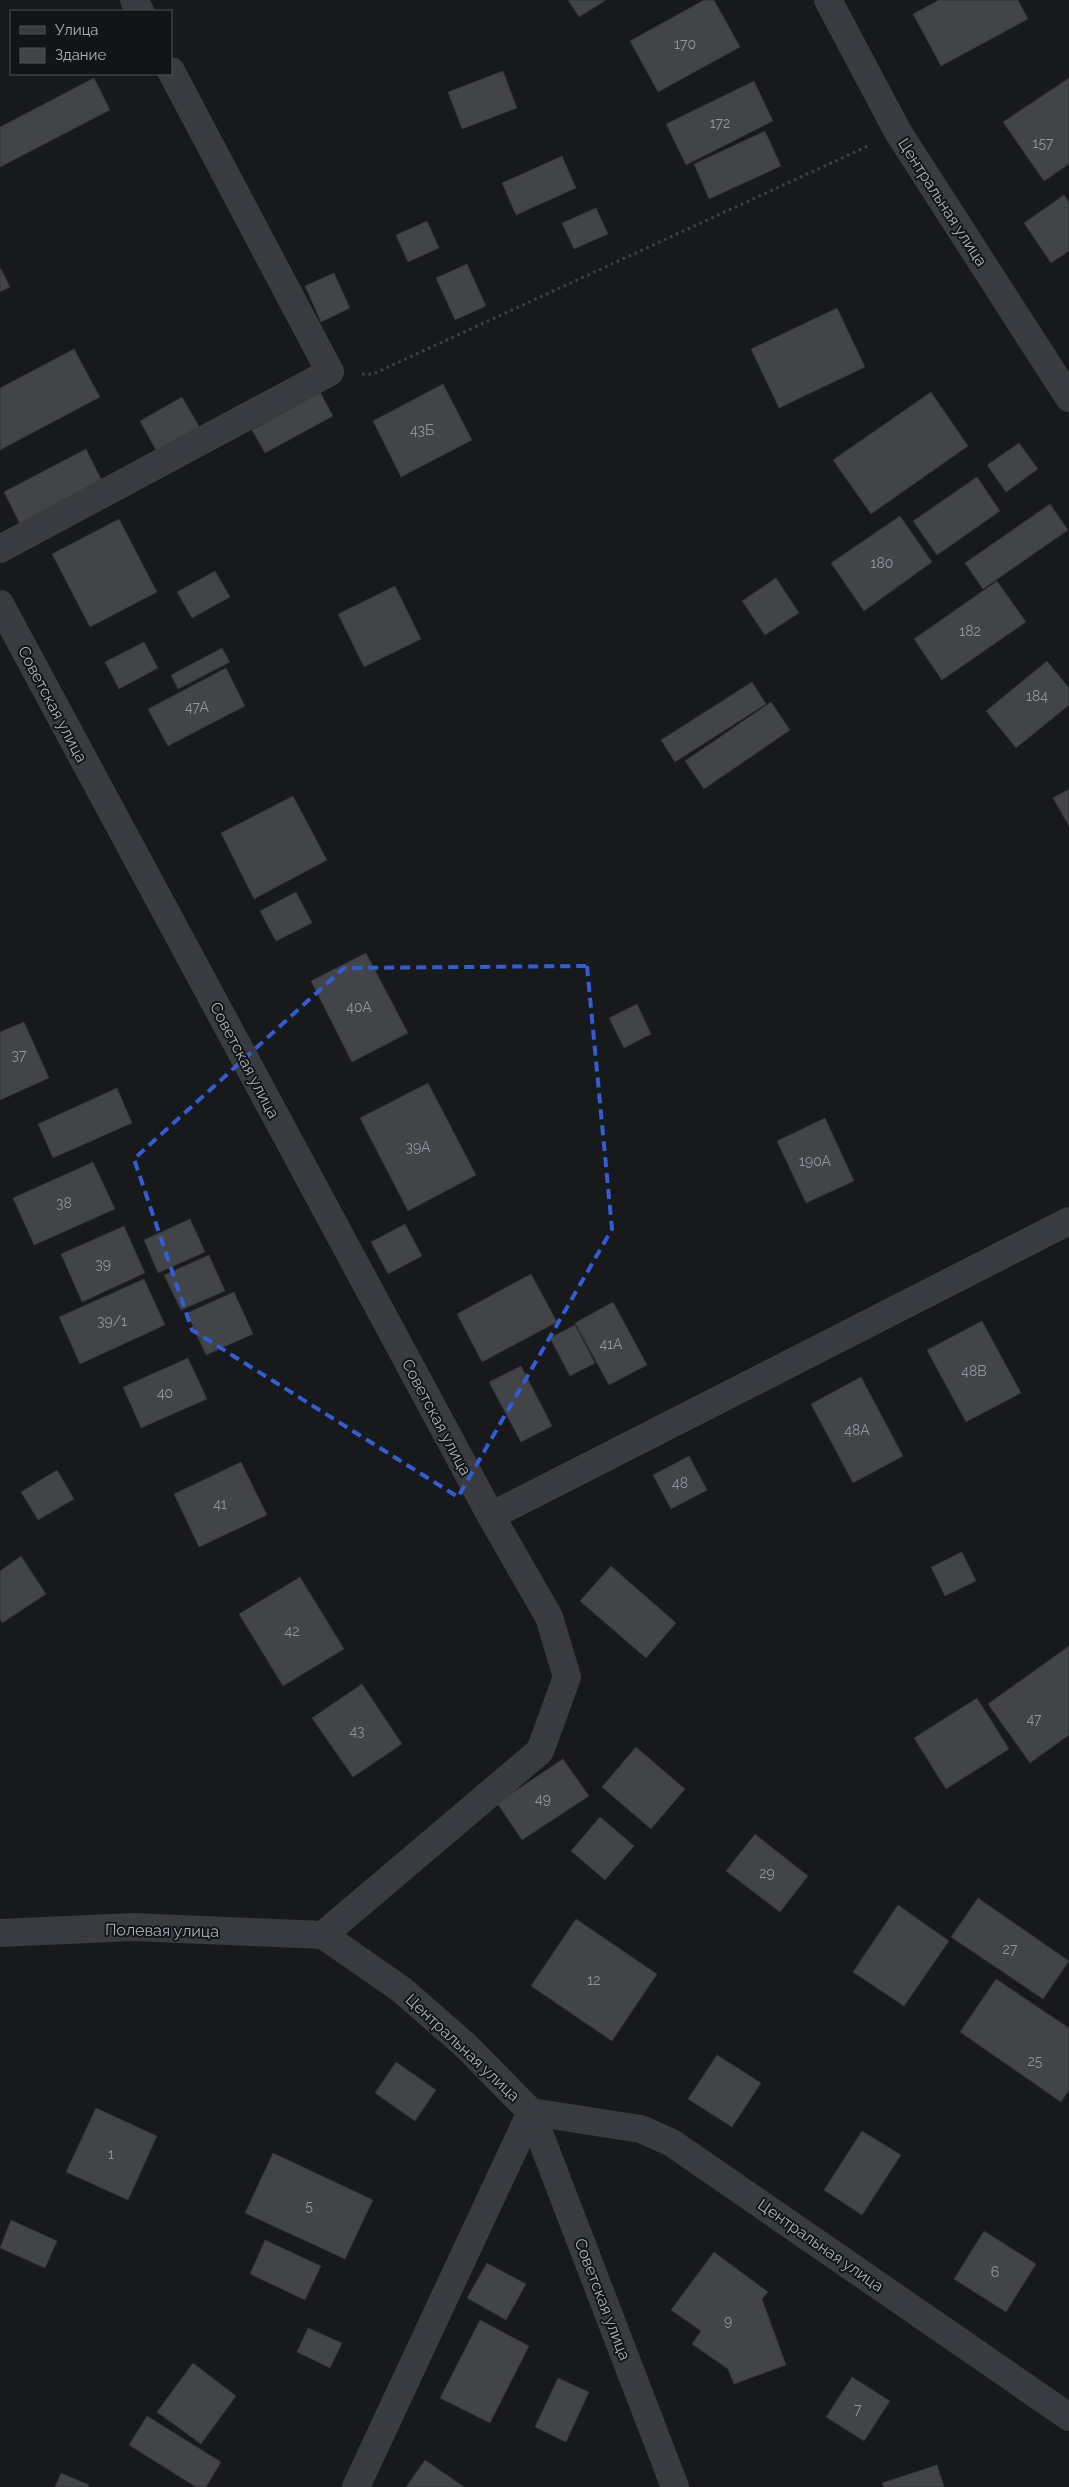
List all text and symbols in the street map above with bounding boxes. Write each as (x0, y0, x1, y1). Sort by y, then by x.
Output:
legend (10, 10, 172, 75)
text: Улица (55, 21, 99, 39)
house number: 170 (674, 36, 696, 52)
text: Здание (55, 46, 107, 64)
house number: 172 (710, 115, 730, 131)
street label: Центральная улица (894, 135, 991, 270)
house number: 157 (1032, 135, 1054, 151)
house number: 43Б (410, 422, 434, 438)
house number: 180 (871, 555, 893, 571)
house number: 182 (959, 623, 981, 639)
street label: Советская улица (14, 643, 91, 766)
house number: 184 (1026, 688, 1048, 704)
house number: 47А (185, 699, 209, 715)
street label: Советская улица (206, 999, 283, 1122)
house number: 40А (346, 999, 372, 1015)
house number: 37 (12, 1047, 27, 1063)
house number: 39А (405, 1139, 431, 1155)
house number: 190А (799, 1153, 832, 1169)
house number: 38 (56, 1195, 72, 1211)
house number: 39 (95, 1256, 111, 1272)
house number: 39/1 (97, 1313, 127, 1329)
house number: 41А (599, 1336, 623, 1352)
street label: Советская улица (398, 1356, 475, 1479)
house number: 48В (961, 1363, 987, 1379)
house number: 40 (157, 1385, 173, 1401)
house number: 48А (844, 1422, 870, 1438)
house number: 48 (672, 1475, 688, 1491)
house number: 41 (213, 1496, 227, 1512)
house number: 42 (285, 1623, 299, 1639)
house number: 47 (1026, 1711, 1042, 1727)
house number: 43 (349, 1723, 365, 1739)
house number: 49 (535, 1791, 551, 1807)
house number: 29 (759, 1865, 775, 1881)
street label: Полевая улица (105, 1920, 219, 1941)
house number: 27 (1003, 1941, 1018, 1957)
house number: 12 (587, 1972, 601, 1988)
street label: Центральная улица (402, 1990, 524, 2105)
house number: 25 (1028, 2053, 1043, 2069)
house number: 1 (108, 2146, 114, 2162)
street label: Центральная улица (754, 2195, 887, 2296)
house number: 5 (305, 2198, 313, 2214)
street label: Советская улица (571, 2236, 635, 2363)
house number: 6 (991, 2264, 999, 2280)
house number: 9 (724, 2313, 732, 2329)
house number: 7 (854, 2401, 862, 2417)

